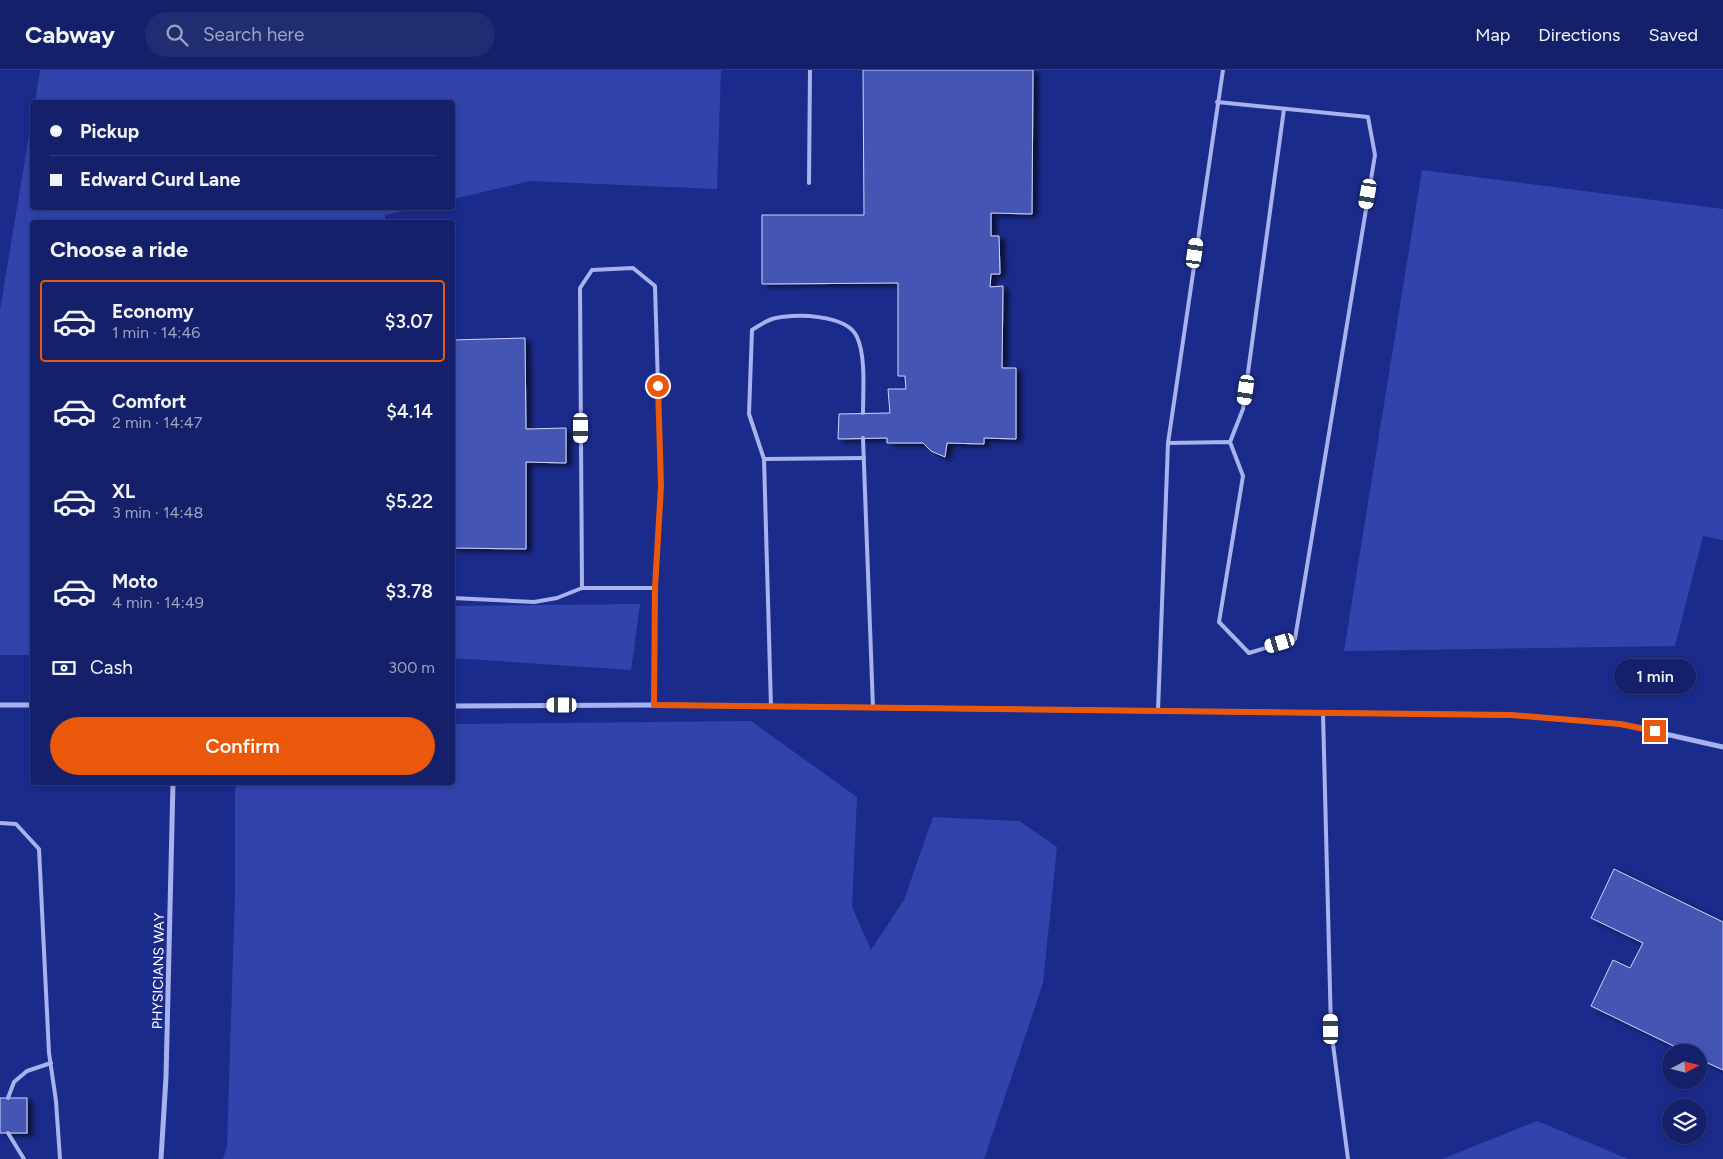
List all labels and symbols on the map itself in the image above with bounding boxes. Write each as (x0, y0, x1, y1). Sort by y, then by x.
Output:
car (1358, 178, 1377, 210)
car (1185, 237, 1204, 269)
car (1236, 374, 1255, 406)
route start (647, 375, 669, 397)
car (573, 413, 588, 443)
car (1263, 631, 1296, 655)
callout: 1 min (1614, 658, 1696, 694)
car (547, 698, 577, 713)
route end (1644, 720, 1666, 742)
street label: PHYSICIANS WAY (149, 912, 168, 1029)
car (1323, 1014, 1338, 1044)
north arrow (1662, 1044, 1708, 1089)

